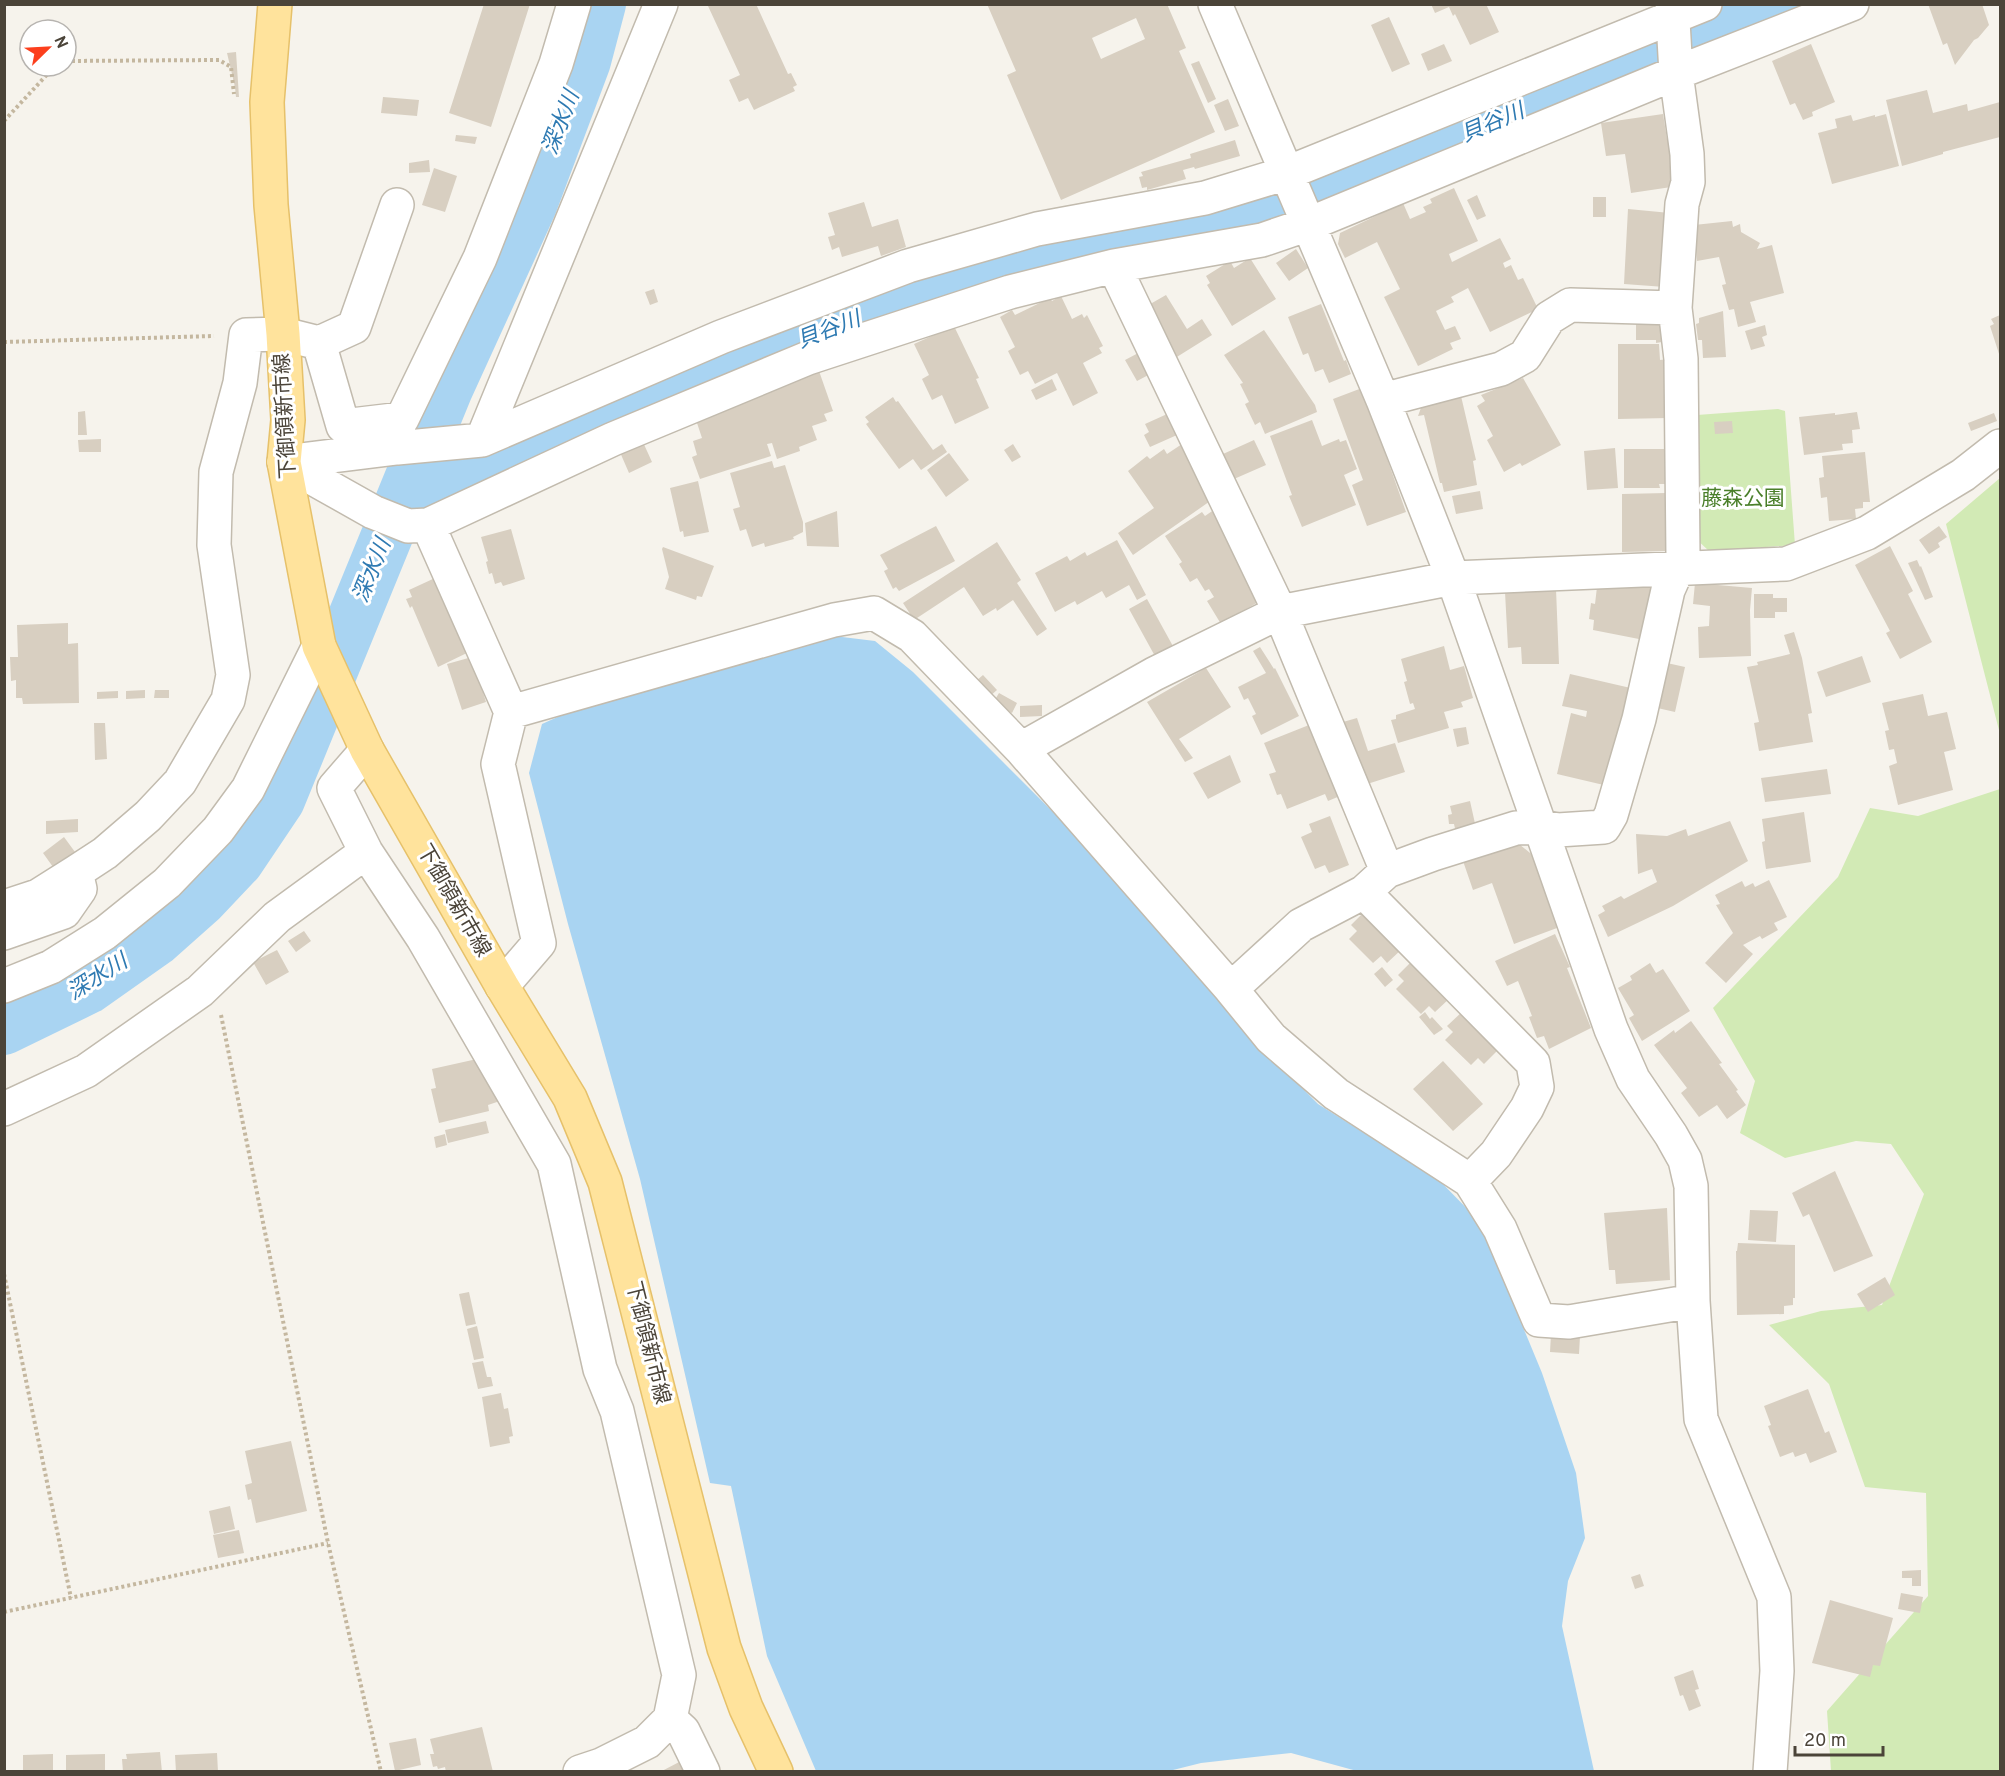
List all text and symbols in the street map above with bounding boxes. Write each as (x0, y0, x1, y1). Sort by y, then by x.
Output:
north arrow (18, 18, 78, 78)
text: N (48, 33, 71, 52)
water label: 深水川 (538, 85, 587, 159)
water label: 貝谷川 (1457, 98, 1530, 149)
water label: 貝谷川 (793, 306, 867, 355)
street label: 下御領新市線 (269, 352, 303, 480)
park label: 藤森公園 (1701, 486, 1785, 513)
water label: 深水川 (348, 533, 399, 607)
street label: 下御領新市線 (410, 840, 496, 962)
water label: 深水川 (63, 948, 135, 1007)
street label: 下御領新市線 (619, 1279, 675, 1407)
scale bar (1795, 1719, 1884, 1757)
text: 20 m (1804, 1730, 1846, 1753)

